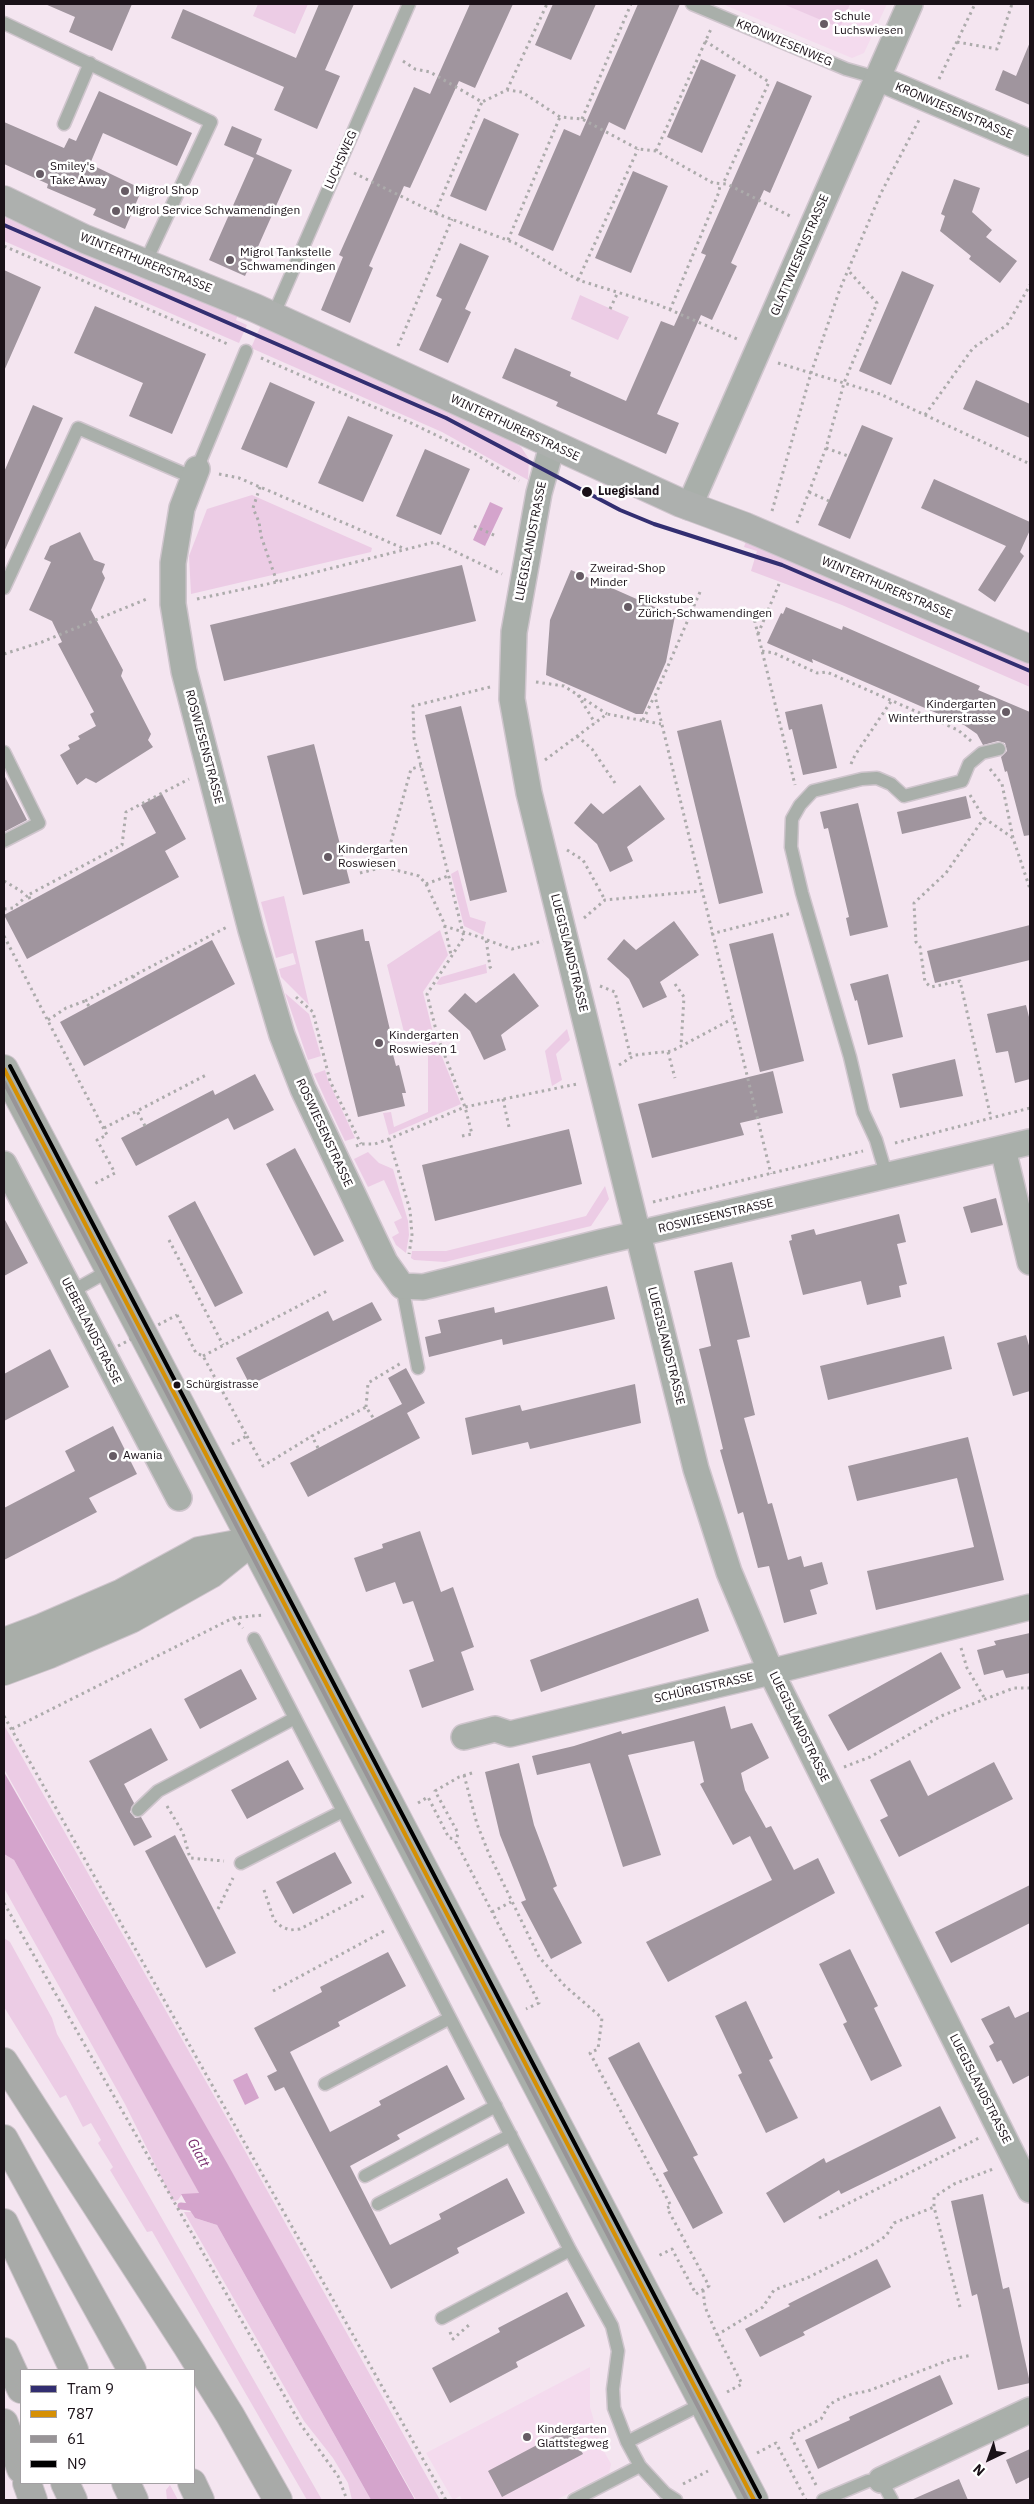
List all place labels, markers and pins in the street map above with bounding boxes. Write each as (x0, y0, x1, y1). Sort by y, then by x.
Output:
place label: Schule Luchswiesen (834, 10, 903, 38)
marker: Schule Luchswiesen (818, 18, 830, 30)
place label: Smiley's Take Away (50, 160, 107, 188)
marker: Smiley's Take Away (34, 168, 46, 180)
place label: Migrol Shop (135, 184, 199, 198)
marker: Migrol Shop (119, 185, 131, 197)
place label: Migrol Service Schwamendingen (126, 204, 300, 218)
marker: Migrol Service Schwamendingen (110, 205, 122, 217)
place label: Migrol Tankstelle Schwamendingen (240, 246, 336, 274)
marker: Migrol Tankstelle Schwamendingen (224, 254, 236, 266)
marker: Luegisland (580, 485, 594, 499)
place label: Luegisland (598, 485, 659, 499)
place label: Zweirad-Shop Minder (590, 562, 665, 590)
marker: Zweirad-Shop Minder (574, 570, 586, 582)
place label: Flickstube Zürich-Schwamendingen (638, 593, 772, 621)
marker: Flickstube Zürich-Schwamendingen (622, 601, 634, 613)
place label: Kindergarten Winterthurerstrasse (888, 698, 996, 726)
marker: Kindergarten Winterthurerstrasse (1000, 706, 1012, 718)
place label: Kindergarten Roswiesen (338, 843, 408, 871)
marker: Kindergarten Roswiesen (322, 851, 334, 863)
place label: Kindergarten Roswiesen 1 (389, 1029, 459, 1057)
marker: Kindergarten Roswiesen 1 (373, 1037, 385, 1049)
place label: Schürgistrasse (186, 1378, 258, 1392)
marker: Schürgistrasse (172, 1380, 182, 1390)
place label: Awania (123, 1449, 162, 1463)
marker: Awania (107, 1450, 119, 1462)
place label: Kindergarten Glattstegweg (537, 2423, 608, 2451)
marker: Kindergarten Glattstegweg (521, 2431, 533, 2443)

